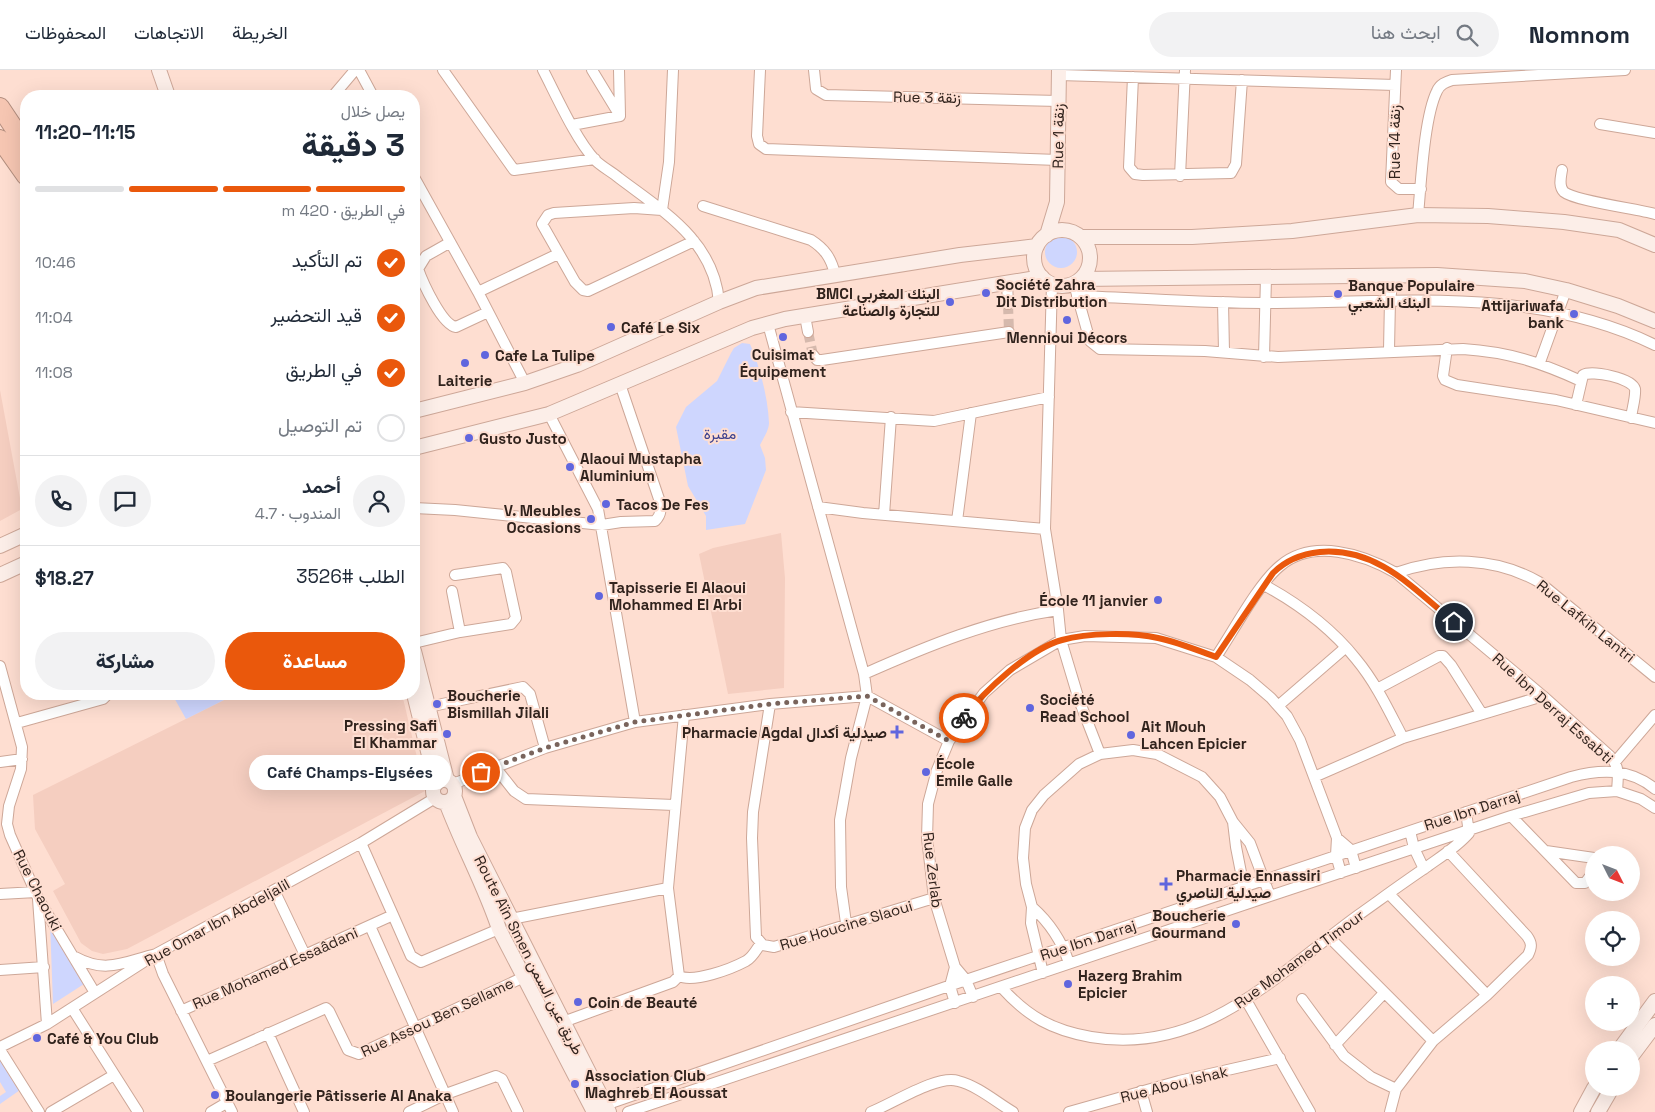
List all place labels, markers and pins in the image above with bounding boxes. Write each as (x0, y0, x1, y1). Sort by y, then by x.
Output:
place label: Société Zahra Dit Distribution (996, 275, 1107, 311)
place label: Banque Populaire البنك الشعبي (1348, 276, 1475, 316)
place label: BMCI البنك المغربي للتجارة والصناعة (816, 284, 940, 320)
marker: Société Zahra Dit Distribution (980, 287, 992, 299)
marker: Banque Populaire البنك الشعبي (1332, 288, 1344, 300)
marker: BMCI البنك المغربي للتجارة والصناعة (944, 296, 956, 308)
place label: Attijariwafa bank (1481, 296, 1565, 332)
marker: Attijariwafa bank (1568, 308, 1580, 320)
marker: Mennioui Décors (1061, 314, 1073, 326)
place label: Café Le Six (621, 318, 700, 337)
marker: Café Le Six (605, 321, 617, 333)
place label: Mennioui Décors (1007, 328, 1128, 347)
marker: Cuisimat Équipement (777, 331, 789, 343)
place label: Cuisimat Équipement (740, 345, 826, 381)
place label: Cafe La Tulipe (495, 346, 595, 365)
marker: Cafe La Tulipe (479, 349, 491, 361)
marker: Laiterie (459, 357, 471, 369)
place label: Laiterie (438, 371, 493, 390)
place label: Gusto Justo (479, 429, 567, 448)
marker: Gusto Justo (463, 432, 475, 444)
place label: Alaoui Mustapha Aluminium (580, 449, 702, 485)
marker: Alaoui Mustapha Aluminium (564, 461, 576, 473)
place label: Tacos De Fes (616, 495, 709, 514)
marker: Tacos De Fes (600, 498, 612, 510)
place label: V. Meubles Occasions (504, 501, 581, 537)
marker: V. Meubles Occasions (585, 513, 597, 525)
place label: Tapisserie El Alaoui Mohammed El Arbi (609, 578, 746, 614)
marker: Tapisserie El Alaoui Mohammed El Arbi (593, 590, 605, 602)
place label: École 11 janvier (1039, 591, 1148, 610)
marker: École 11 janvier (1152, 594, 1164, 606)
pin (1433, 601, 1475, 643)
place label: Boucherie Bismillah Jilali (447, 686, 549, 722)
place label: Société Read School (1040, 690, 1130, 726)
marker: Boucherie Bismillah Jilali (431, 698, 443, 710)
marker: Société Read School (1024, 702, 1036, 714)
place label: Pressing Safi El Khammar (344, 716, 437, 752)
place label: Ait Mouh Lahcen Epicier (1141, 717, 1247, 753)
place label: Pharmacie Agdal صيدلية أكدال (682, 723, 887, 742)
marker: Pharmacie Agdal صيدلية أكدال (891, 726, 903, 738)
marker: Pressing Safi El Khammar (441, 728, 453, 740)
marker: Ait Mouh Lahcen Epicier (1125, 729, 1137, 741)
pin (460, 751, 502, 793)
callout: Café Champs-Elysées (248, 754, 451, 790)
place label: École Emile Galle (936, 754, 1013, 790)
marker: École Emile Galle (920, 766, 932, 778)
place label: Pharmacie Ennassiri صيدلية الناصري (1176, 866, 1321, 906)
marker: Pharmacie Ennassiri صيدلية الناصري (1160, 878, 1172, 890)
place label: Boucherie Gourmand (1151, 906, 1226, 942)
marker: Boucherie Gourmand (1230, 918, 1242, 930)
place label: Hazerg Brahim Epicier (1078, 966, 1182, 1002)
marker: Hazerg Brahim Epicier (1062, 978, 1074, 990)
place label: Coin de Beauté (588, 993, 698, 1012)
marker: Coin de Beauté (572, 996, 584, 1008)
place label: Café & You Club (47, 1029, 159, 1048)
marker: Café & You Club (31, 1032, 43, 1044)
place label: Association Club Maghreb El Aoussat (585, 1066, 728, 1102)
marker: Association Club Maghreb El Aoussat (569, 1078, 581, 1090)
place label: Boulangerie Pâtisserie Al Anaka (225, 1086, 452, 1105)
marker: Boulangerie Pâtisserie Al Anaka (209, 1089, 221, 1101)

